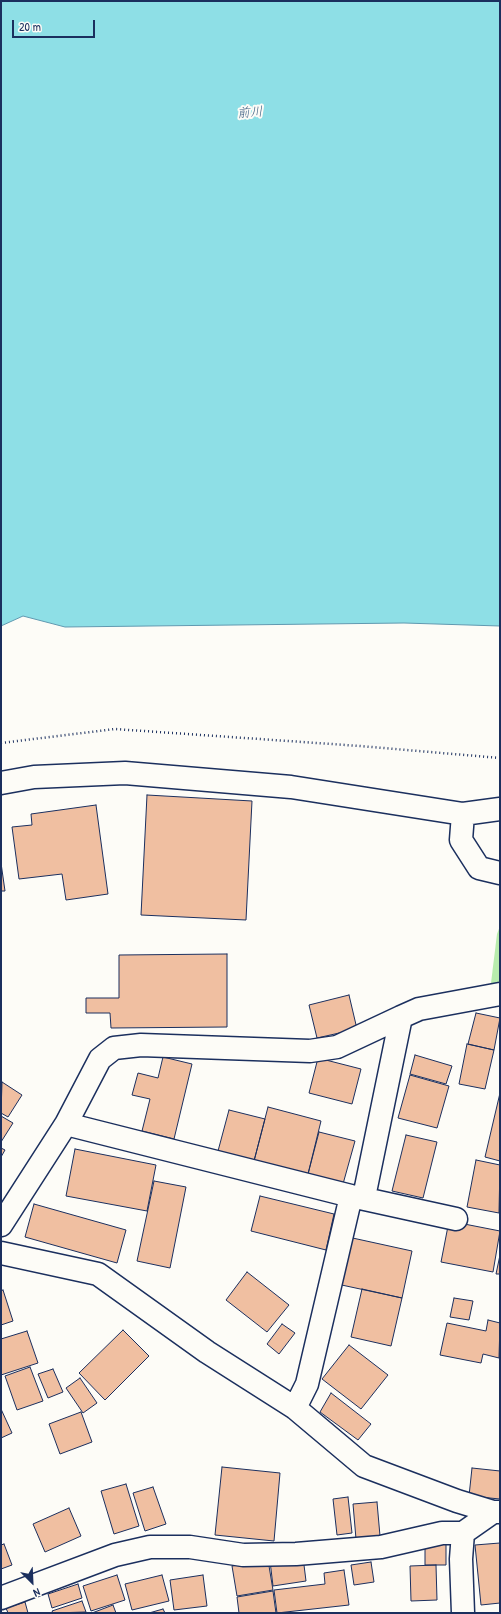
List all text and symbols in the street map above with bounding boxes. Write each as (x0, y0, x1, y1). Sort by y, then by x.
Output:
scale bar (14, 12, 97, 38)
text: 20 m (19, 18, 41, 35)
water label: 前川 (236, 104, 264, 122)
north arrow (12, 1562, 52, 1602)
text: N (31, 1585, 42, 1601)

